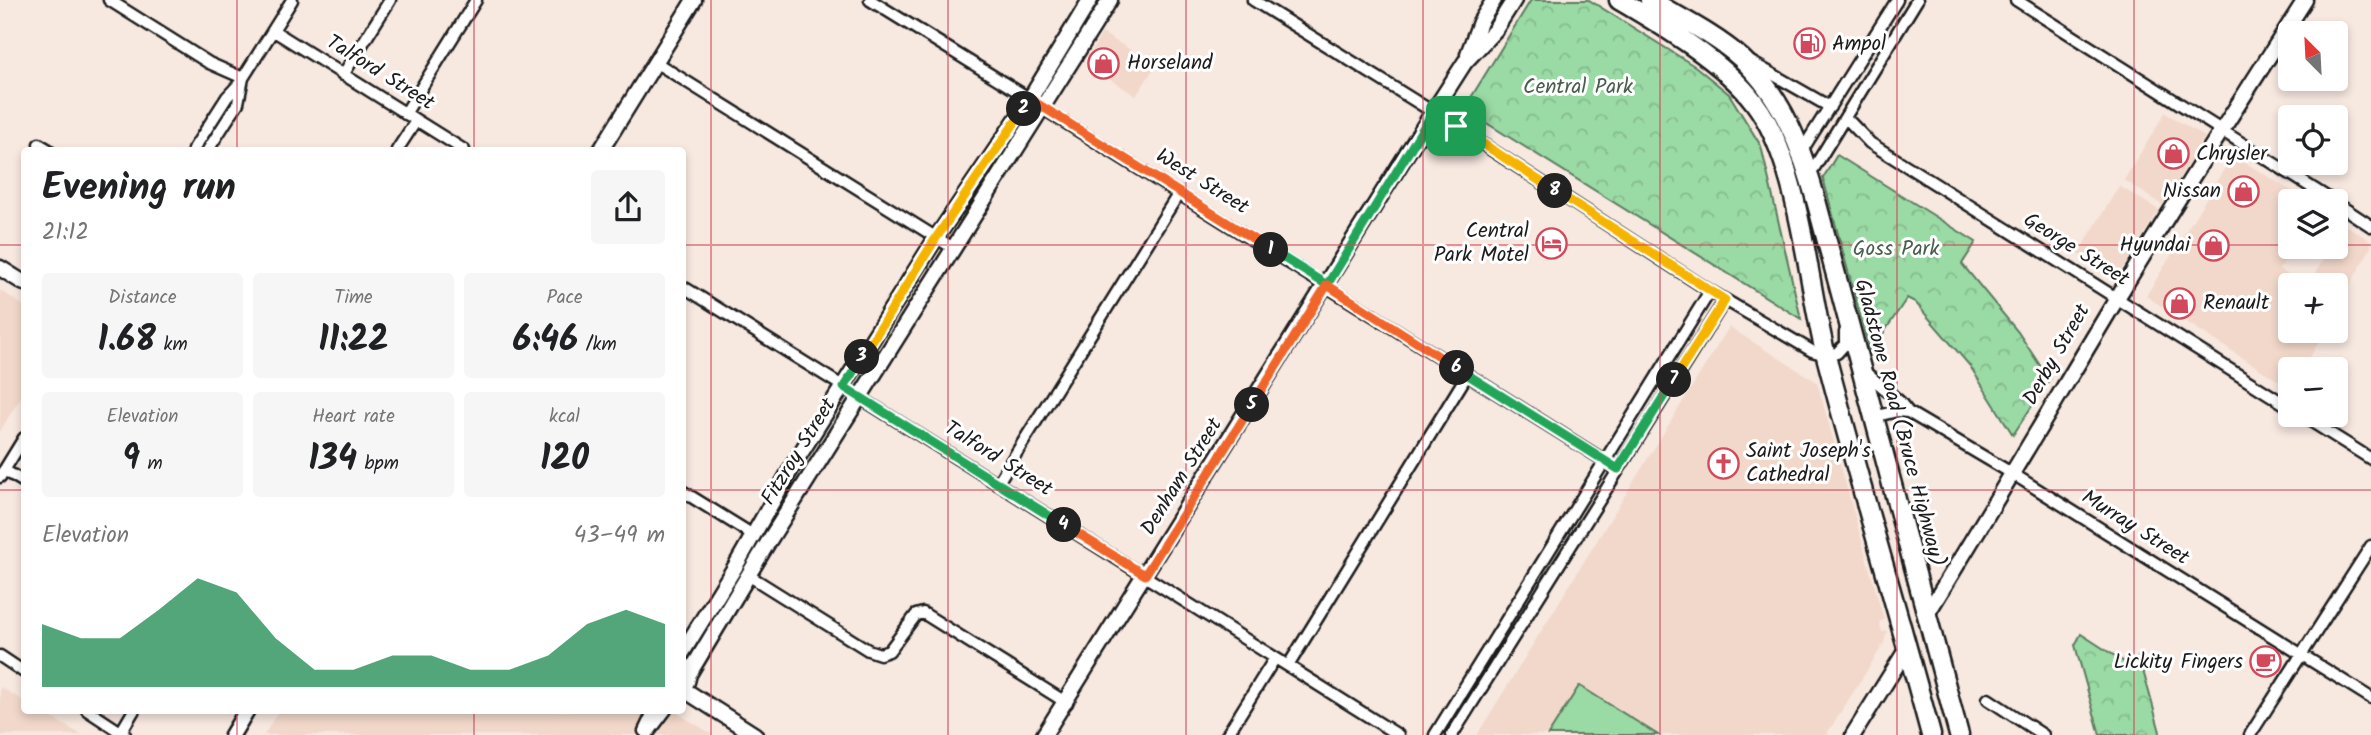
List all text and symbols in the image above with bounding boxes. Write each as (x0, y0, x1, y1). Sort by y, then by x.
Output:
north arrow (2278, 21, 2348, 91)
map controls (2278, 21, 2348, 427)
street label: Talford Street (319, 26, 442, 120)
fuel station icon: Ampol (1792, 27, 1826, 61)
place label: Ampol (1832, 28, 1886, 61)
shop icon: Horseland (1087, 46, 1121, 80)
place label: Horseland (1127, 47, 1213, 80)
park label: Central Park (1523, 71, 1633, 104)
pin: 2 (1006, 92, 1042, 126)
text: 2 (1018, 93, 1029, 123)
pin (1426, 96, 1486, 156)
button: locate (2278, 105, 2348, 175)
icon: arrive (1437, 107, 1475, 145)
shop icon: Chrysler (2156, 137, 2190, 171)
place label: Chrysler (2196, 138, 2268, 171)
street label: West Street (1149, 140, 1256, 224)
text: Evening run (42, 159, 236, 219)
button: share (591, 170, 665, 244)
pin: 8 (1538, 174, 1572, 208)
shop icon: Nissan (2227, 174, 2261, 208)
text: 8 (1549, 175, 1560, 205)
place label: Nissan (2163, 175, 2221, 208)
button: layers (2278, 189, 2348, 259)
street label: George Street (2016, 204, 2136, 296)
text: 21:12 (42, 215, 89, 251)
place label: Central Park Motel (1434, 215, 1529, 272)
hotel icon: Central Park Motel (1535, 226, 1569, 260)
shop icon: Hyundai (2196, 228, 2230, 262)
place label: Hyundai (2119, 229, 2191, 262)
pin: 1 (1254, 232, 1288, 268)
park label: Goss Park (1853, 233, 1940, 266)
text: 1 (1268, 234, 1273, 264)
button: + (2278, 273, 2348, 343)
street label: Gladstone Road (Bruce Highway) (1845, 275, 1953, 571)
text: Distance (108, 283, 177, 313)
text: Time (334, 283, 373, 313)
text: Pace (546, 283, 583, 313)
shop icon: Renault (2163, 286, 2197, 320)
place label: Renault (2203, 287, 2270, 320)
street label: Derby Street (2015, 297, 2100, 412)
text: 1.68 (97, 313, 156, 369)
text: 11:22 (318, 313, 389, 369)
text: 6:46 (512, 313, 578, 369)
text: km (156, 330, 188, 360)
text: /km (578, 330, 617, 360)
pin: 3 (844, 340, 880, 374)
text: 3 (856, 341, 867, 371)
pin: 6 (1440, 350, 1474, 386)
text: 6 (1451, 352, 1462, 382)
button: − (2278, 357, 2348, 427)
pin: 7 (1656, 362, 1692, 398)
text: 7 (1669, 364, 1678, 394)
pin: 5 (1234, 388, 1270, 422)
text: 5 (1247, 389, 1256, 419)
street label: Fitzroy Street (753, 391, 846, 512)
text: Elevation (107, 402, 178, 432)
text: Heart rate (312, 402, 395, 432)
text: kcal (549, 402, 580, 432)
street label: Denham Street (1133, 411, 1232, 542)
street label: Talford Street (937, 412, 1060, 506)
text: 9 (122, 432, 140, 488)
text: 134 (308, 432, 357, 488)
text: 120 (540, 432, 589, 488)
place label: Saint Joseph's Cathedral (1746, 435, 1871, 492)
church icon: Saint Joseph's Cathedral (1706, 446, 1740, 480)
text: m (140, 449, 163, 479)
text: bpm (357, 449, 399, 479)
street label: Murray Street (2075, 482, 2196, 575)
pin: 4 (1046, 508, 1082, 542)
text: 4 (1058, 509, 1069, 539)
text: Elevation (42, 518, 129, 554)
text: 43–49 m (574, 518, 665, 554)
cafe icon: Lickity Fingers (2249, 645, 2283, 679)
place label: Lickity Fingers (2113, 646, 2243, 679)

